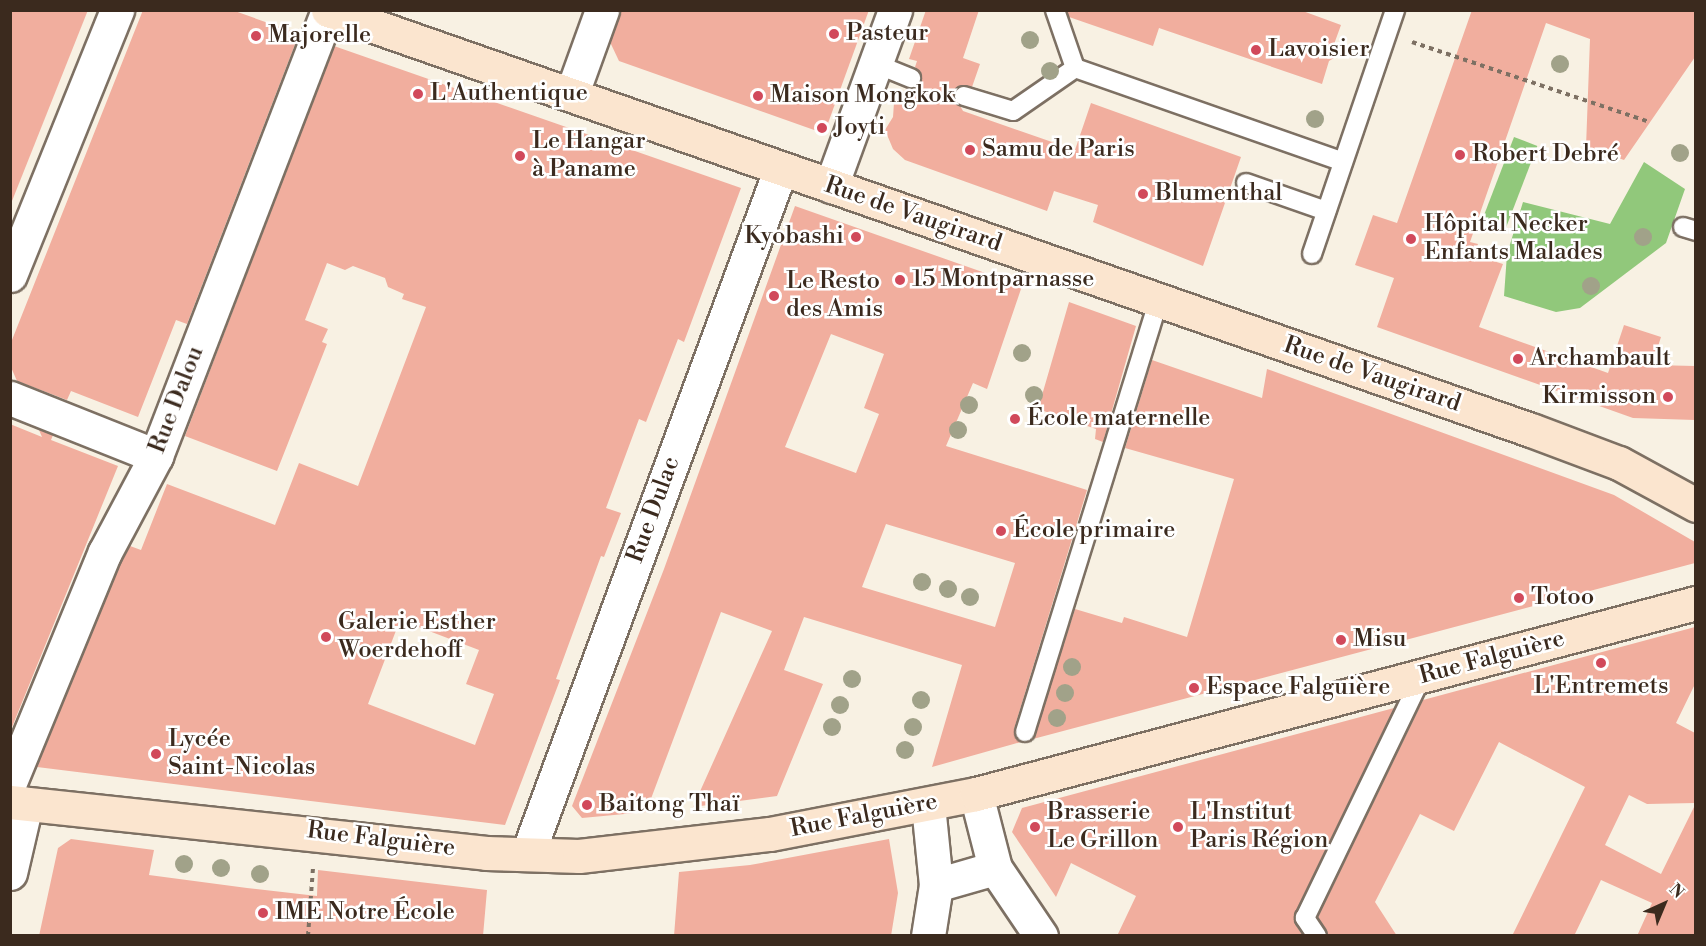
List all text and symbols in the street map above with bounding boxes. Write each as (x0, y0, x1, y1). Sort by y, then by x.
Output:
place label: Pasteur (846, 20, 928, 48)
place label: Majorelle (268, 22, 371, 50)
marker: Pasteur (827, 27, 841, 41)
marker: Majorelle (249, 29, 263, 43)
place label: Lavoisier (1268, 36, 1370, 64)
marker: Lavoisier (1249, 43, 1263, 57)
place label: L'Authentique (430, 80, 588, 108)
place label: Maison Mongkok (770, 82, 954, 110)
marker: L'Authentique (411, 87, 425, 101)
marker: Maison Mongkok (751, 89, 765, 103)
place label: Joyti (834, 114, 885, 142)
marker: Joyti (815, 121, 829, 135)
place label: Le Hangar à Paname (532, 128, 646, 184)
place label: Samu de Paris (982, 136, 1135, 164)
place label: Robert Debré (1472, 141, 1619, 169)
marker: Samu de Paris (963, 143, 977, 157)
marker: Robert Debré (1453, 148, 1467, 162)
marker: Le Hangar à Paname (513, 149, 527, 163)
street label: Rue de Vaugirard (821, 171, 1005, 259)
place label: Blumenthal (1155, 180, 1282, 208)
marker: Blumenthal (1136, 187, 1150, 201)
place label: Hôpital Necker Enfants Malades (1424, 211, 1603, 267)
place label: Kyobashi (744, 223, 844, 251)
marker: Kyobashi (849, 230, 863, 244)
marker: Hôpital Necker Enfants Malades (1402, 230, 1420, 248)
place label: 15 Montparnasse (912, 266, 1094, 294)
place label: Le Resto des Amis (786, 268, 883, 324)
marker: 15 Montparnasse (893, 273, 907, 287)
marker: Le Resto des Amis (767, 289, 781, 303)
street label: Rue de Vaugirard (1280, 331, 1464, 419)
street label: Rue Dalou (143, 342, 211, 458)
place label: Archambault (1530, 345, 1671, 373)
marker: Archambault (1511, 352, 1525, 366)
place label: Kirmisson (1542, 383, 1656, 411)
marker: Kirmisson (1661, 390, 1675, 404)
place label: École maternelle (1027, 405, 1210, 433)
marker: École maternelle (1008, 412, 1022, 426)
street label: Rue Dulac (621, 453, 687, 567)
place label: École primaire (1013, 517, 1175, 545)
marker: École primaire (994, 524, 1008, 538)
place label: Totoo (1531, 584, 1594, 612)
marker: Totoo (1512, 591, 1526, 605)
place label: Galerie Esther Woerdehoff (338, 609, 496, 665)
street label: Rue Falguière (1416, 625, 1568, 691)
place label: Misu (1353, 626, 1406, 654)
marker: Galerie Esther Woerdehoff (319, 630, 333, 644)
marker: Misu (1334, 633, 1348, 647)
marker: L'Entremets (1594, 656, 1608, 670)
place label: L'Entremets (1533, 673, 1669, 701)
place label: Espace Falguière (1206, 674, 1390, 702)
marker: Espace Falguière (1187, 681, 1201, 695)
place label: Lycée Saint-Nicolas (168, 726, 315, 782)
marker: Lycée Saint-Nicolas (149, 747, 163, 761)
street label: Rue Falguière (788, 788, 940, 844)
place label: Baitong Thaï (599, 791, 740, 819)
marker: Baitong Thaï (580, 798, 594, 812)
place label: Brasserie Le Grillon (1047, 799, 1158, 855)
place label: L'Institut Paris Région (1190, 799, 1328, 855)
street label: Rue Falguière (305, 817, 457, 863)
marker: Brasserie Le Grillon (1028, 820, 1042, 834)
marker: L'Institut Paris Région (1171, 820, 1185, 834)
north arrow (1634, 874, 1694, 934)
text: N (1665, 879, 1688, 903)
place label: IME Notre École (275, 899, 455, 927)
marker: IME Notre École (256, 906, 270, 920)

